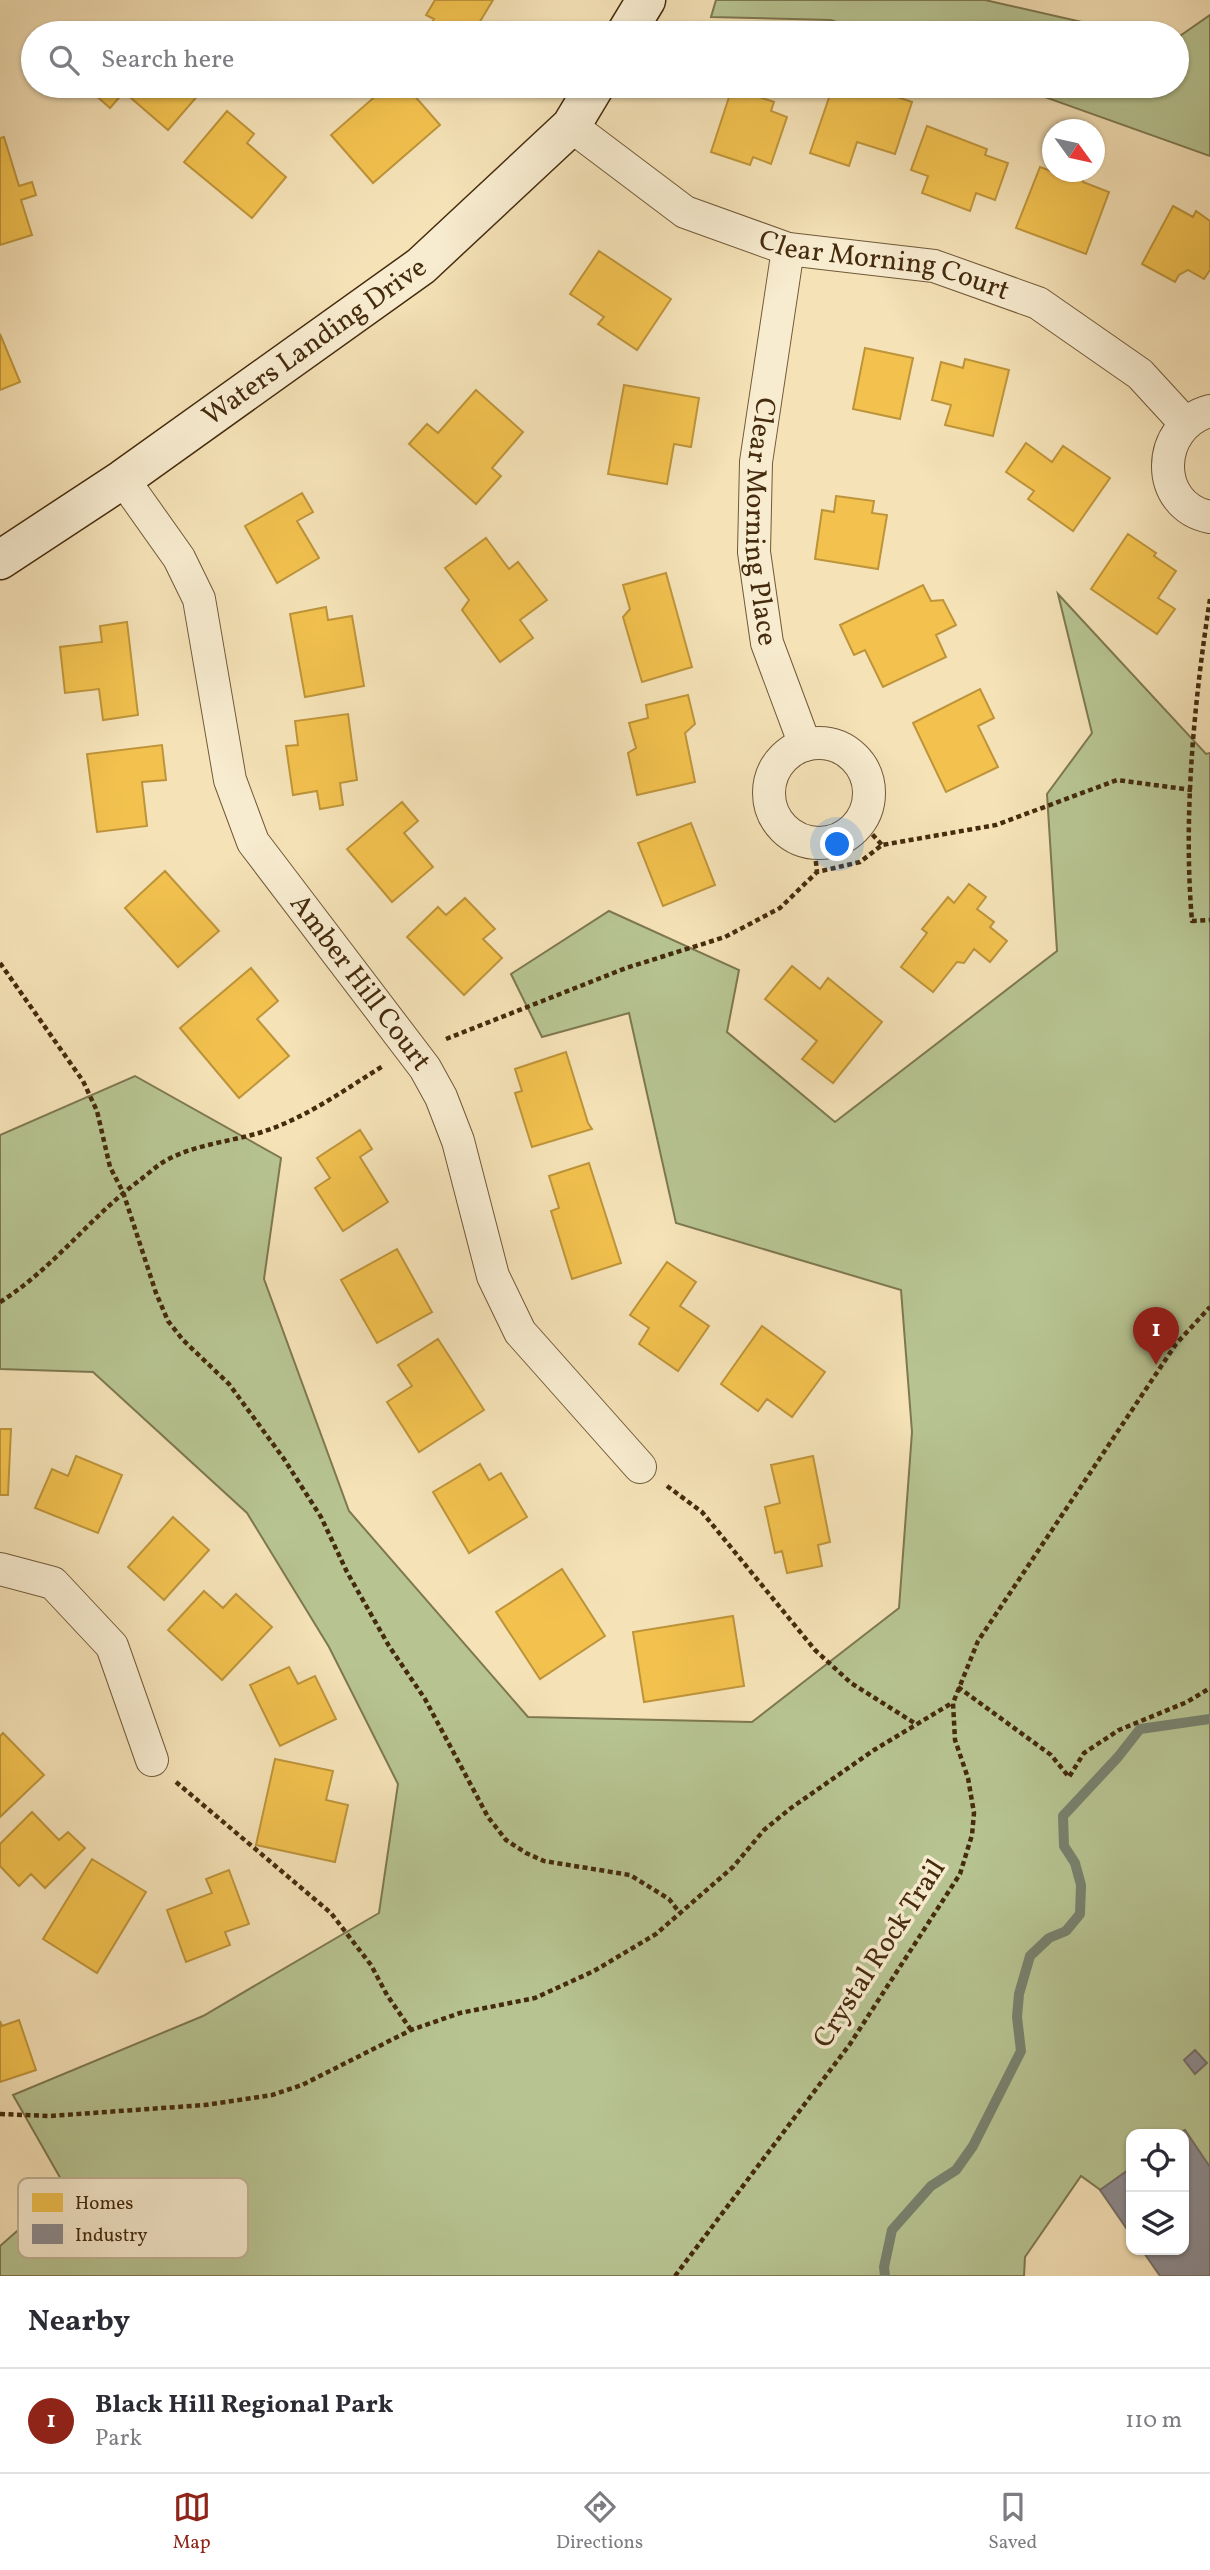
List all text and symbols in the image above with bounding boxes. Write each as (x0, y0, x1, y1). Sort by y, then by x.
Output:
search box (21, 21, 1189, 98)
icon: search (45, 41, 83, 79)
text: Search here (101, 42, 234, 78)
north arrow (1042, 119, 1105, 182)
street label: Clear Morning Court (753, 220, 1015, 311)
street label: Waters Landing Drive (195, 248, 435, 436)
street label: Clear Morning Place (734, 395, 787, 648)
your location (820, 827, 854, 861)
street label: Amber Hill Court (280, 886, 440, 1079)
pin: 1 (1133, 1307, 1179, 1365)
street label: Crystal Rock Trail (804, 1852, 956, 2056)
map controls (1126, 2129, 1189, 2255)
button: locate (1126, 2129, 1189, 2192)
legend (18, 2178, 248, 2258)
text: Homes (75, 2191, 133, 2217)
button: layers (1126, 2192, 1189, 2255)
text: Industry (75, 2223, 148, 2249)
text: Nearby (28, 2301, 130, 2343)
text: Black Hill Regional Park (95, 2387, 394, 2423)
text: 1 (46, 2405, 56, 2437)
text: 110 m (1125, 2405, 1182, 2437)
text: Park (95, 2423, 142, 2455)
tab: Map (173, 2488, 211, 2556)
tab: Directions (556, 2488, 643, 2556)
tab: Saved (988, 2488, 1037, 2556)

